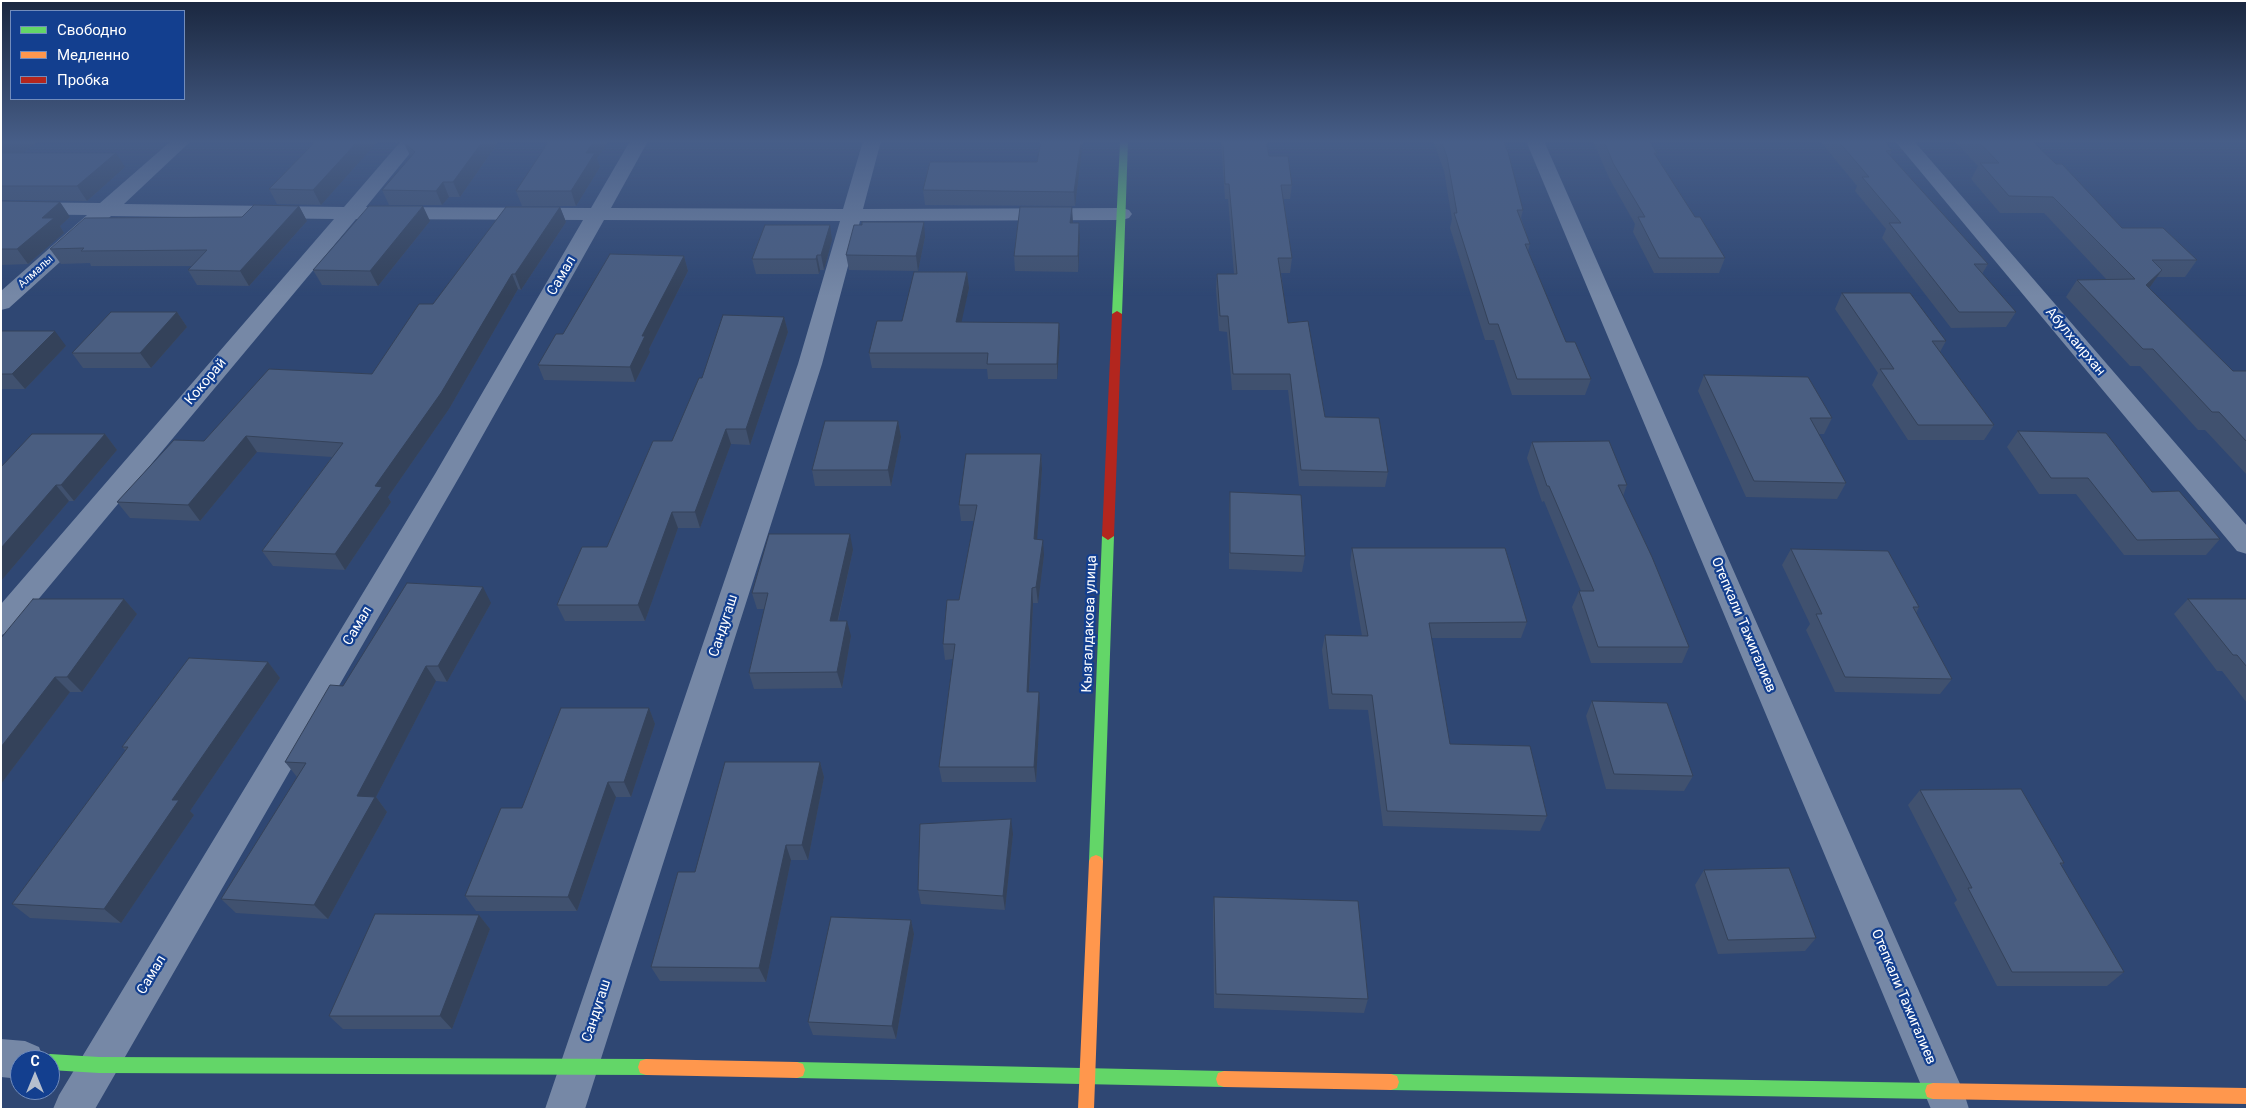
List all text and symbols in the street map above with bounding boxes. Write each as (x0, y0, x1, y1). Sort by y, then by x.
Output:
legend (10, 10, 185, 100)
text: Свободно (57, 21, 126, 39)
text: Медленно (57, 46, 130, 64)
text: Пробка (57, 71, 109, 89)
street label: Алмалы (16, 253, 56, 291)
street label: Самал (544, 253, 580, 299)
street label: Абулхаирхан (2041, 304, 2109, 380)
street label: Кокорай (182, 355, 230, 409)
street label: Кызгалдакова улица (1079, 555, 1101, 693)
street label: Отепкали Тажигалиев (1707, 555, 1779, 695)
street label: Сандугаш (706, 593, 742, 659)
street label: Самал (340, 603, 376, 649)
street label: Отепкали Тажигалиев (1867, 927, 1939, 1067)
street label: Самал (134, 952, 170, 998)
street label: Сандугаш (579, 978, 615, 1044)
north arrow (10, 1050, 60, 1100)
text: С (30, 1053, 40, 1069)

